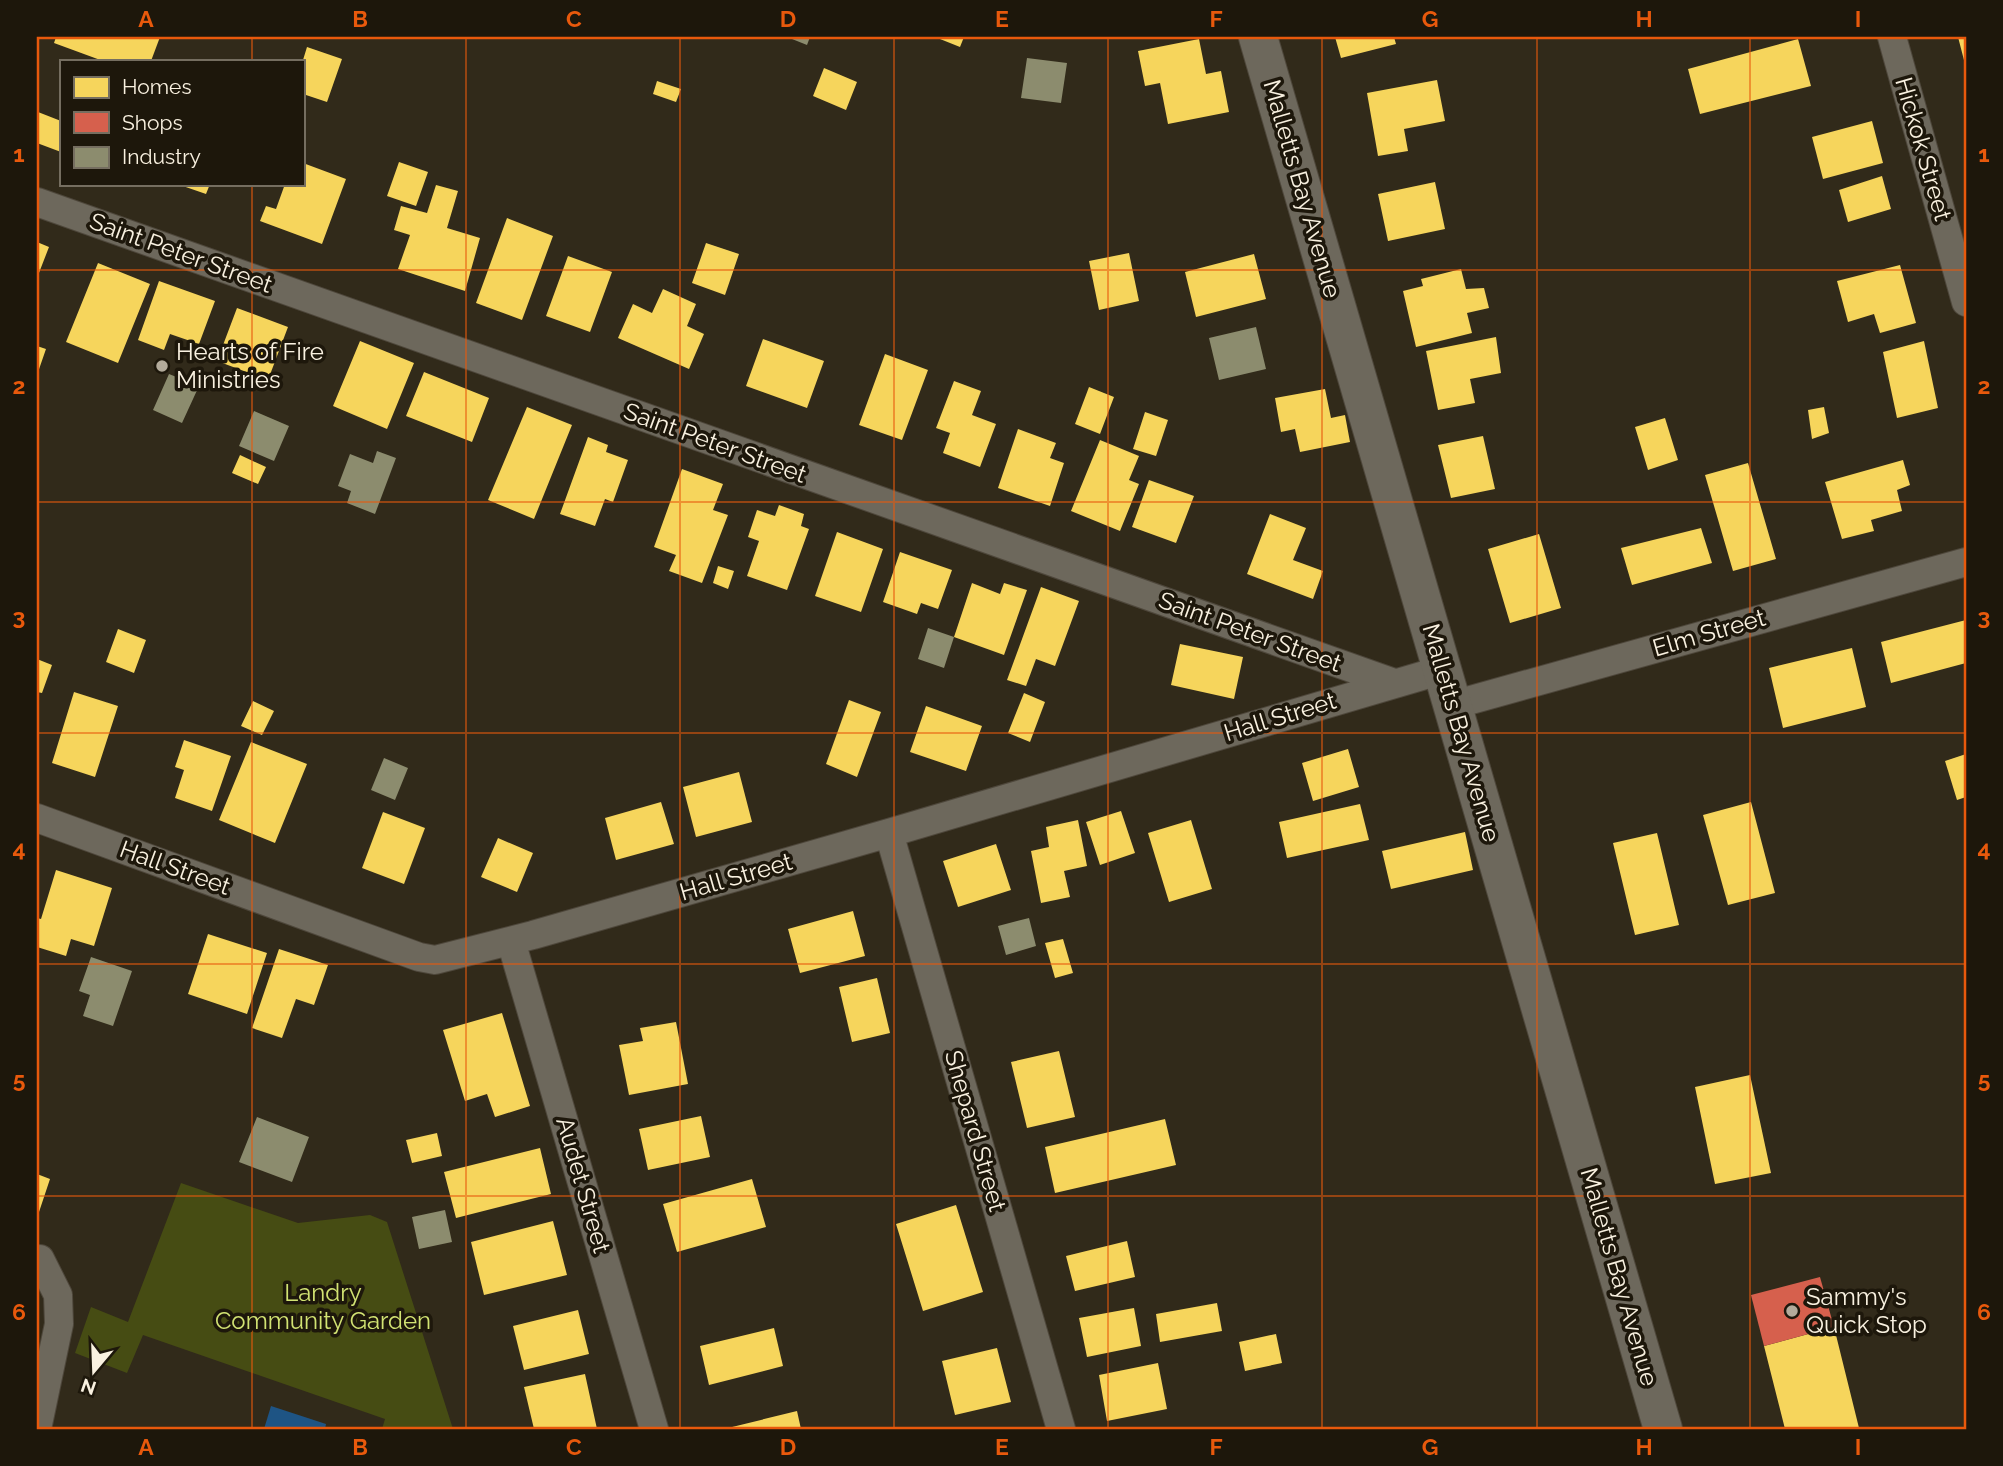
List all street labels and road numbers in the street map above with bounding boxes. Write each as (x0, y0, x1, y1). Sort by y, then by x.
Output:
street label: Hickok Street (1889, 74, 1958, 224)
street label: Malletts Bay Avenue (1257, 76, 1347, 301)
street label: Saint Peter Street (86, 206, 276, 299)
street label: Saint Peter Street (620, 396, 810, 489)
street label: Saint Peter Street (1155, 585, 1345, 678)
street label: Elm Street (1649, 603, 1769, 662)
street label: Malletts Bay Avenue (1416, 620, 1506, 845)
street label: Hall Street (1220, 686, 1339, 747)
street label: Hall Street (116, 834, 234, 901)
street label: Hall Street (676, 847, 795, 906)
street label: Shepard Street (939, 1047, 1012, 1215)
street label: Audet Street (550, 1114, 617, 1256)
street label: Malletts Bay Avenue (1574, 1164, 1664, 1389)

